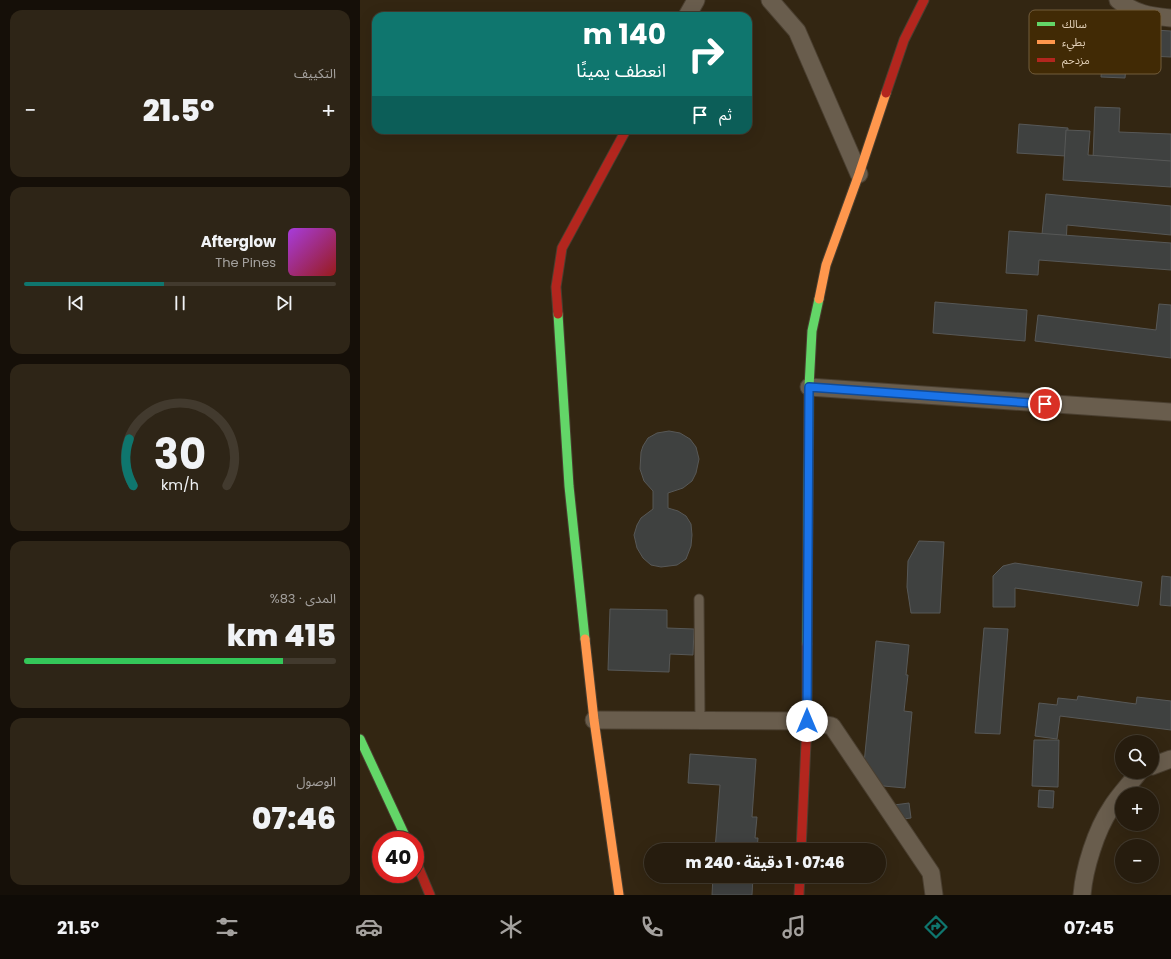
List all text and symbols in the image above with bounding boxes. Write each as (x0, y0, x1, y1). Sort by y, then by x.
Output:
legend (1029, 10, 1161, 74)
text: 140 m (583, 15, 666, 54)
text: سالك (1062, 16, 1087, 32)
icon: right (680, 28, 732, 80)
text: بطيء (1062, 34, 1085, 52)
text: مزدحم (1062, 52, 1090, 69)
text: انعطف يمينًا (576, 58, 666, 83)
text: التكييف (294, 64, 336, 83)
text: 21.5° (143, 89, 214, 132)
text: − (24, 95, 36, 126)
text: + (321, 95, 336, 126)
icon: arrive (689, 104, 711, 126)
text: ثم (719, 104, 732, 125)
text: Afterglow (201, 231, 276, 252)
text: The Pines (215, 253, 276, 272)
icon: previous (65, 292, 87, 314)
icon: pause (169, 292, 191, 314)
icon: next (273, 292, 295, 314)
pin (1028, 387, 1062, 421)
icon: arrive (1034, 393, 1056, 415)
text: 30 (154, 424, 206, 483)
text: km/h (161, 474, 199, 494)
text: المدى · 83% (270, 589, 336, 608)
text: 415 km (227, 614, 336, 657)
position arrow (786, 700, 828, 742)
map controls (1115, 735, 1159, 883)
button: search (1115, 735, 1159, 779)
text: الوصول (296, 772, 336, 791)
button: + (1115, 787, 1159, 831)
text: 07:46 (252, 797, 336, 840)
speed limit sign: 40 (372, 831, 424, 883)
button: − (1115, 839, 1159, 883)
text: 07:46 · 1 دقيقة · 240 m (686, 852, 844, 873)
icon: filters (213, 913, 241, 941)
icon: car (355, 913, 383, 941)
icon: climate (497, 913, 525, 941)
icon: phone (638, 913, 666, 941)
icon: music (780, 913, 808, 941)
icon: directions (922, 913, 950, 941)
text: 21.5° (57, 915, 99, 940)
text: 07:45 (1064, 915, 1114, 940)

